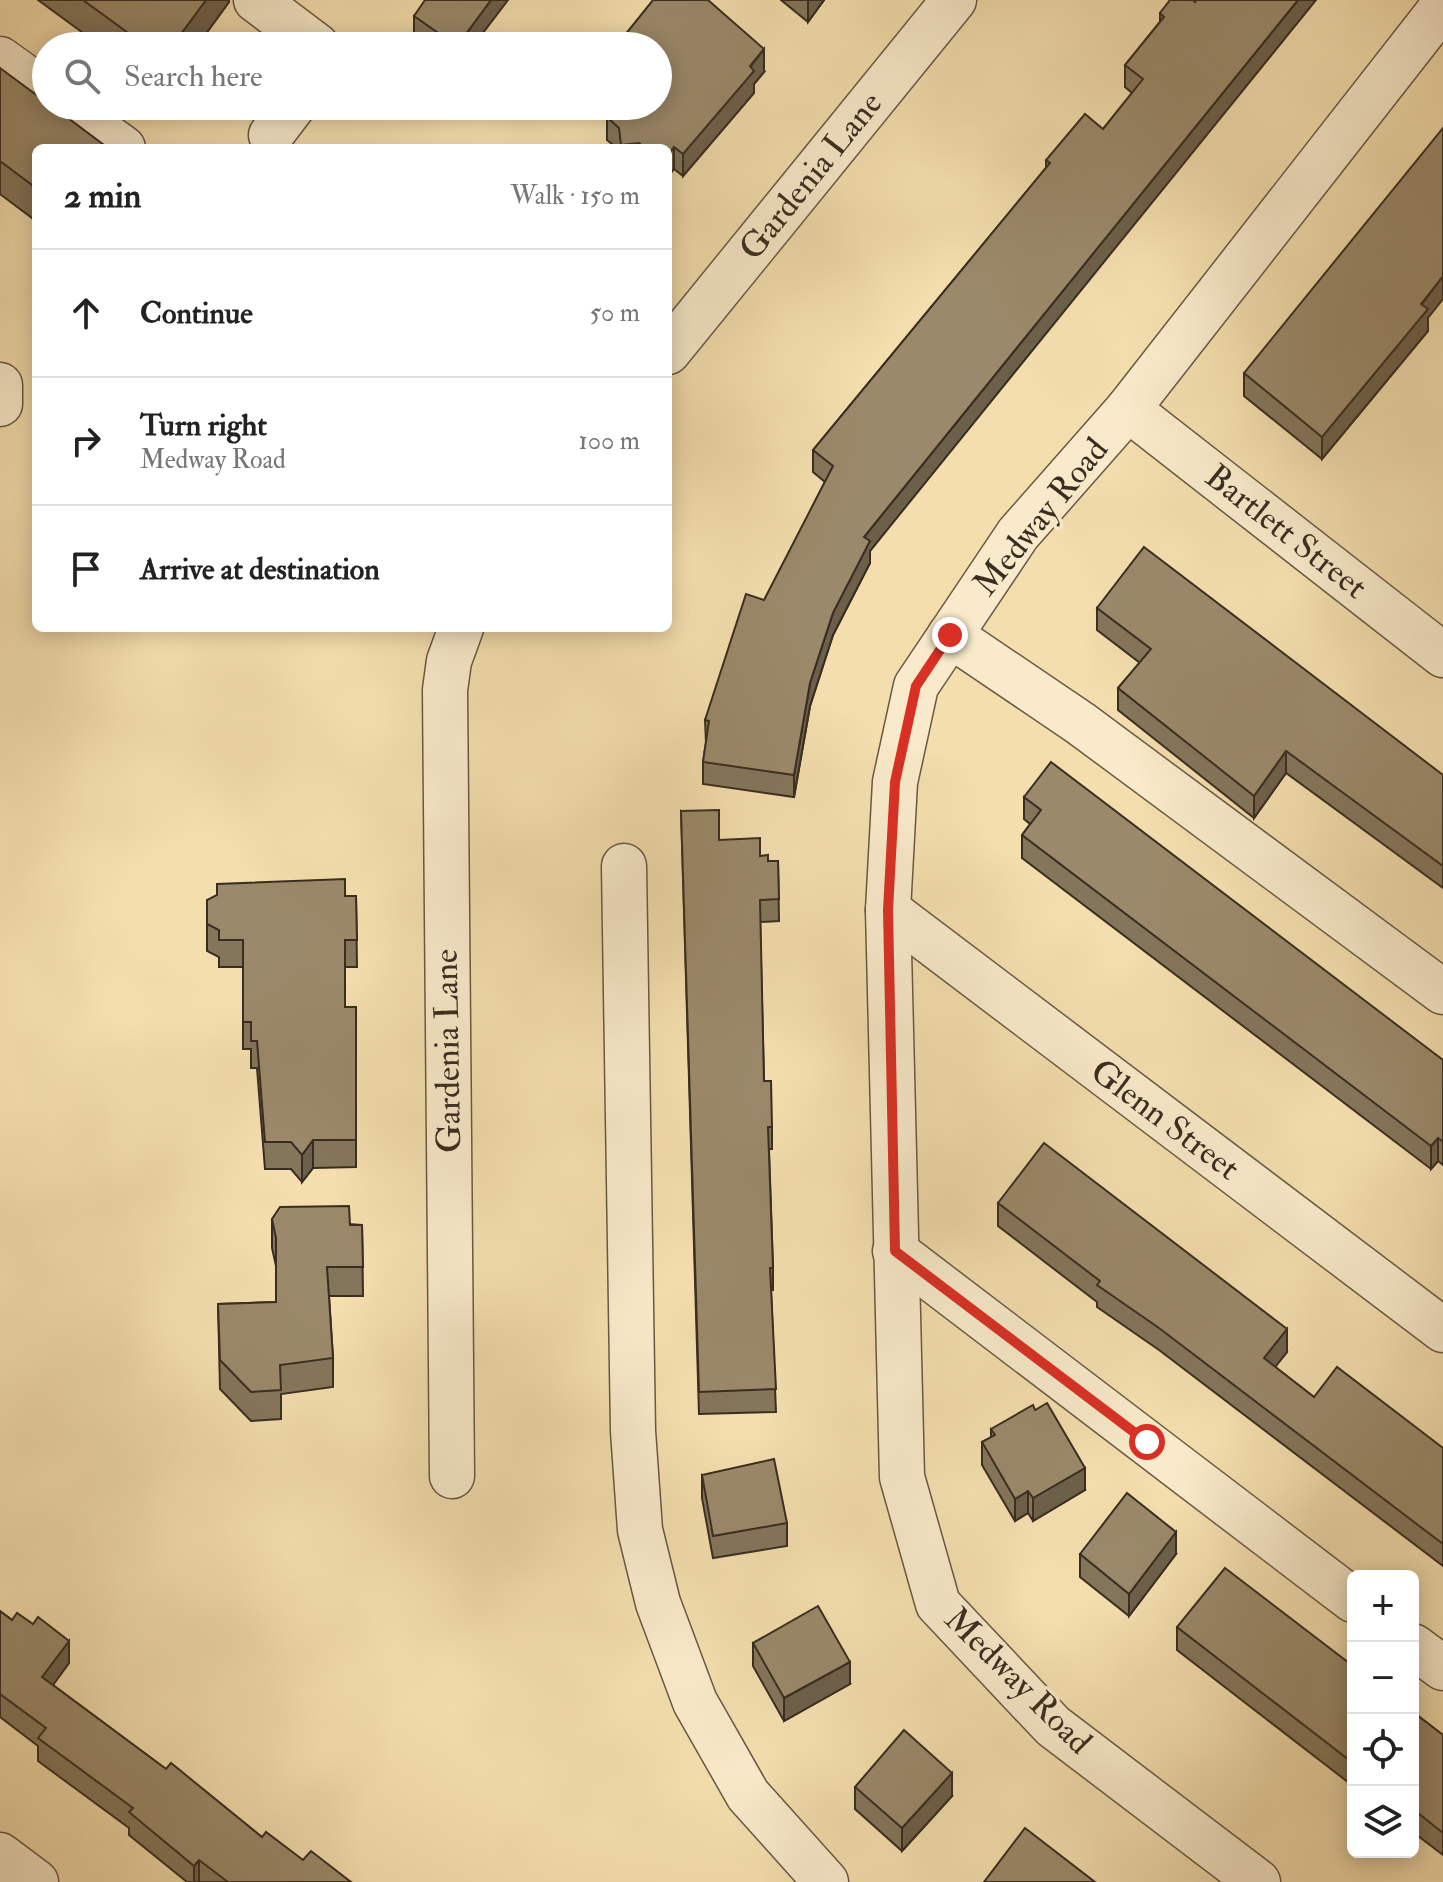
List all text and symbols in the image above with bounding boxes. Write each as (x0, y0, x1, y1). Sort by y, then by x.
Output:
search box (32, 32, 672, 120)
icon: search (60, 54, 104, 98)
text: Search here (124, 58, 263, 95)
street label: Gardenia Lane (730, 83, 892, 269)
text: 2 min (64, 175, 141, 218)
text: Walk · 150 m (511, 180, 640, 212)
icon: ahead (64, 291, 108, 335)
text: Continue (140, 295, 253, 332)
text: 50 m (590, 297, 640, 329)
text: Turn right (140, 407, 267, 444)
icon: right (64, 419, 108, 463)
text: 100 m (579, 425, 640, 457)
street label: Medway Road (964, 429, 1118, 605)
text: Medway Road (140, 444, 286, 476)
street label: Bartlett Street (1196, 455, 1376, 609)
icon: arrive (64, 547, 108, 591)
text: Arrive at destination (140, 551, 380, 588)
route end (932, 617, 968, 653)
street label: Gardenia Lane (425, 949, 471, 1153)
street label: Glenn Street (1082, 1050, 1248, 1190)
route start (1129, 1424, 1165, 1460)
map controls (1347, 1570, 1419, 1858)
button: + (1347, 1570, 1419, 1642)
street label: Medway Road (935, 1598, 1101, 1764)
button: − (1347, 1642, 1419, 1714)
button: locate (1347, 1714, 1419, 1786)
button: layers (1347, 1786, 1419, 1858)

